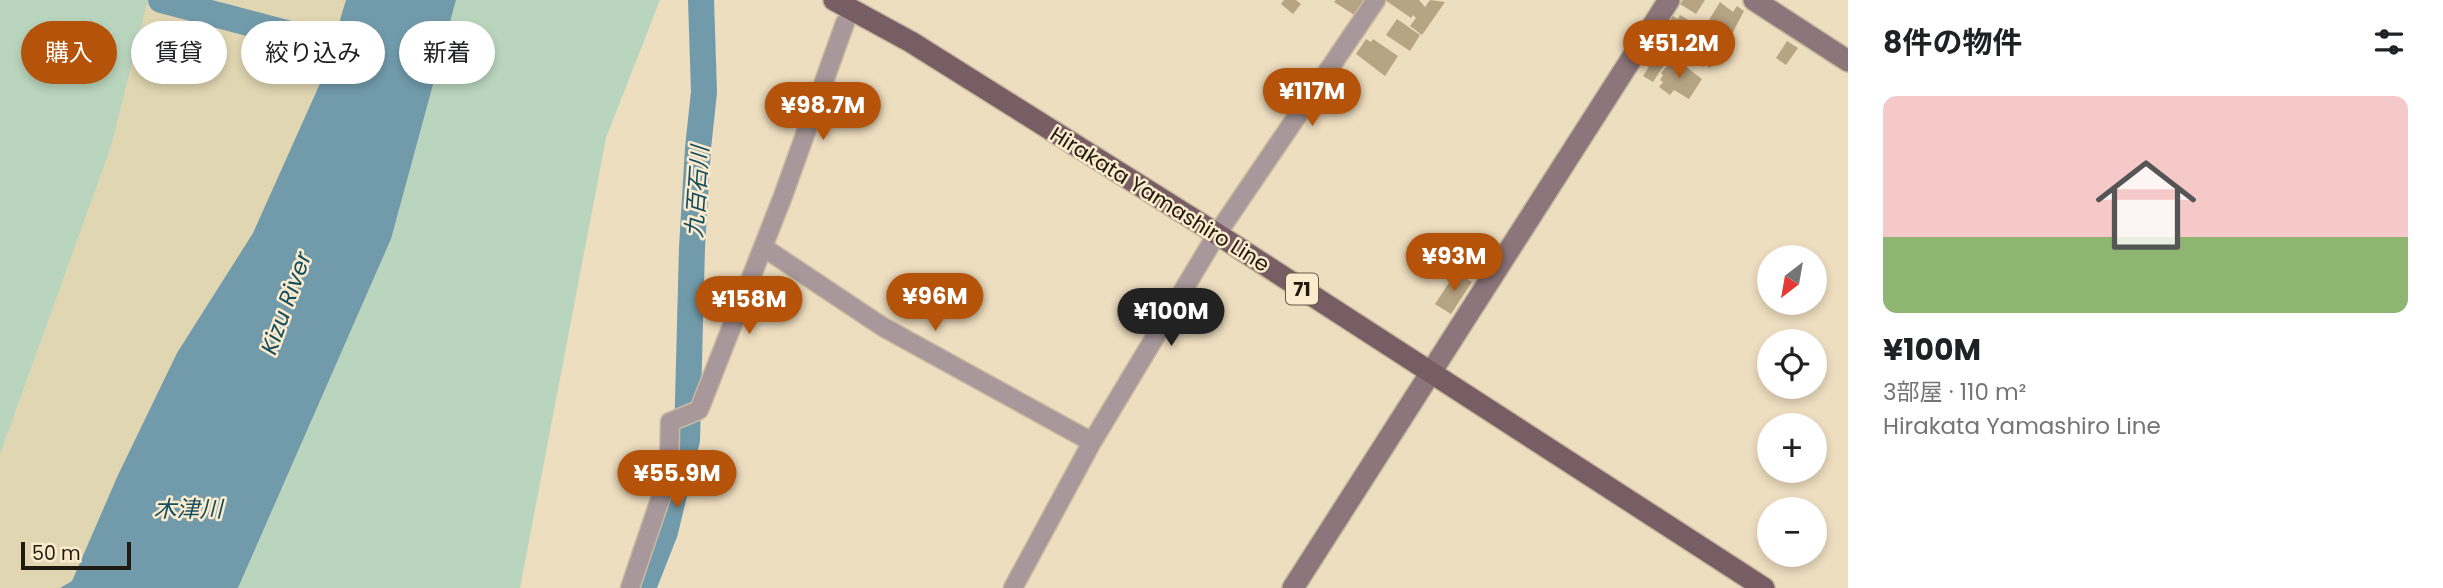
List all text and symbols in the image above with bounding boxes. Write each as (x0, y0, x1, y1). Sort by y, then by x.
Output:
pin: ¥51.2M (1622, 20, 1736, 80)
chip: 購入 (21, 21, 117, 84)
chip: 賃貸 (131, 21, 227, 84)
chip: 絞り込み (241, 21, 385, 84)
chip: 新着 (399, 21, 495, 84)
text: 8件の物件 (1883, 21, 2022, 64)
icon: filters (2370, 23, 2408, 61)
text: ¥51.2M (1639, 27, 1719, 59)
pin: ¥117M (1263, 68, 1361, 128)
text: ¥117M (1279, 75, 1345, 107)
pin: ¥98.7M (766, 82, 880, 142)
text: ¥98.7M (781, 89, 865, 121)
street label: Hirakata Yamashiro Line (1045, 120, 1275, 278)
water label: 九百石川 (678, 142, 716, 239)
icon: home (2083, 142, 2209, 268)
pin: ¥93M (1413, 233, 1495, 293)
text: ¥93M (1422, 240, 1486, 272)
north arrow (1757, 245, 1827, 315)
map controls (1757, 245, 1827, 567)
water label: Kizu River (253, 246, 320, 359)
pin: ¥96M (894, 274, 976, 333)
road number: 71 (1286, 274, 1318, 304)
pin: ¥158M (700, 276, 798, 336)
text: ¥96M (902, 280, 968, 312)
text: ¥158M (711, 283, 787, 315)
pin: ¥100M (1122, 288, 1220, 348)
text: ¥100M (1133, 295, 1209, 327)
text: ¥100M (1883, 328, 1981, 371)
button: locate (1757, 329, 1827, 399)
text: 3部屋 · 110 m² (1883, 376, 2026, 408)
text: Hirakata Yamashiro Line (1883, 410, 2161, 442)
button: + (1757, 413, 1827, 483)
pin: ¥55.9M (620, 450, 734, 510)
text: ¥55.9M (633, 457, 721, 489)
water label: 木津川 (154, 493, 226, 525)
button: − (1757, 497, 1827, 567)
scale bar (21, 539, 131, 571)
text: 50 m (32, 540, 81, 567)

